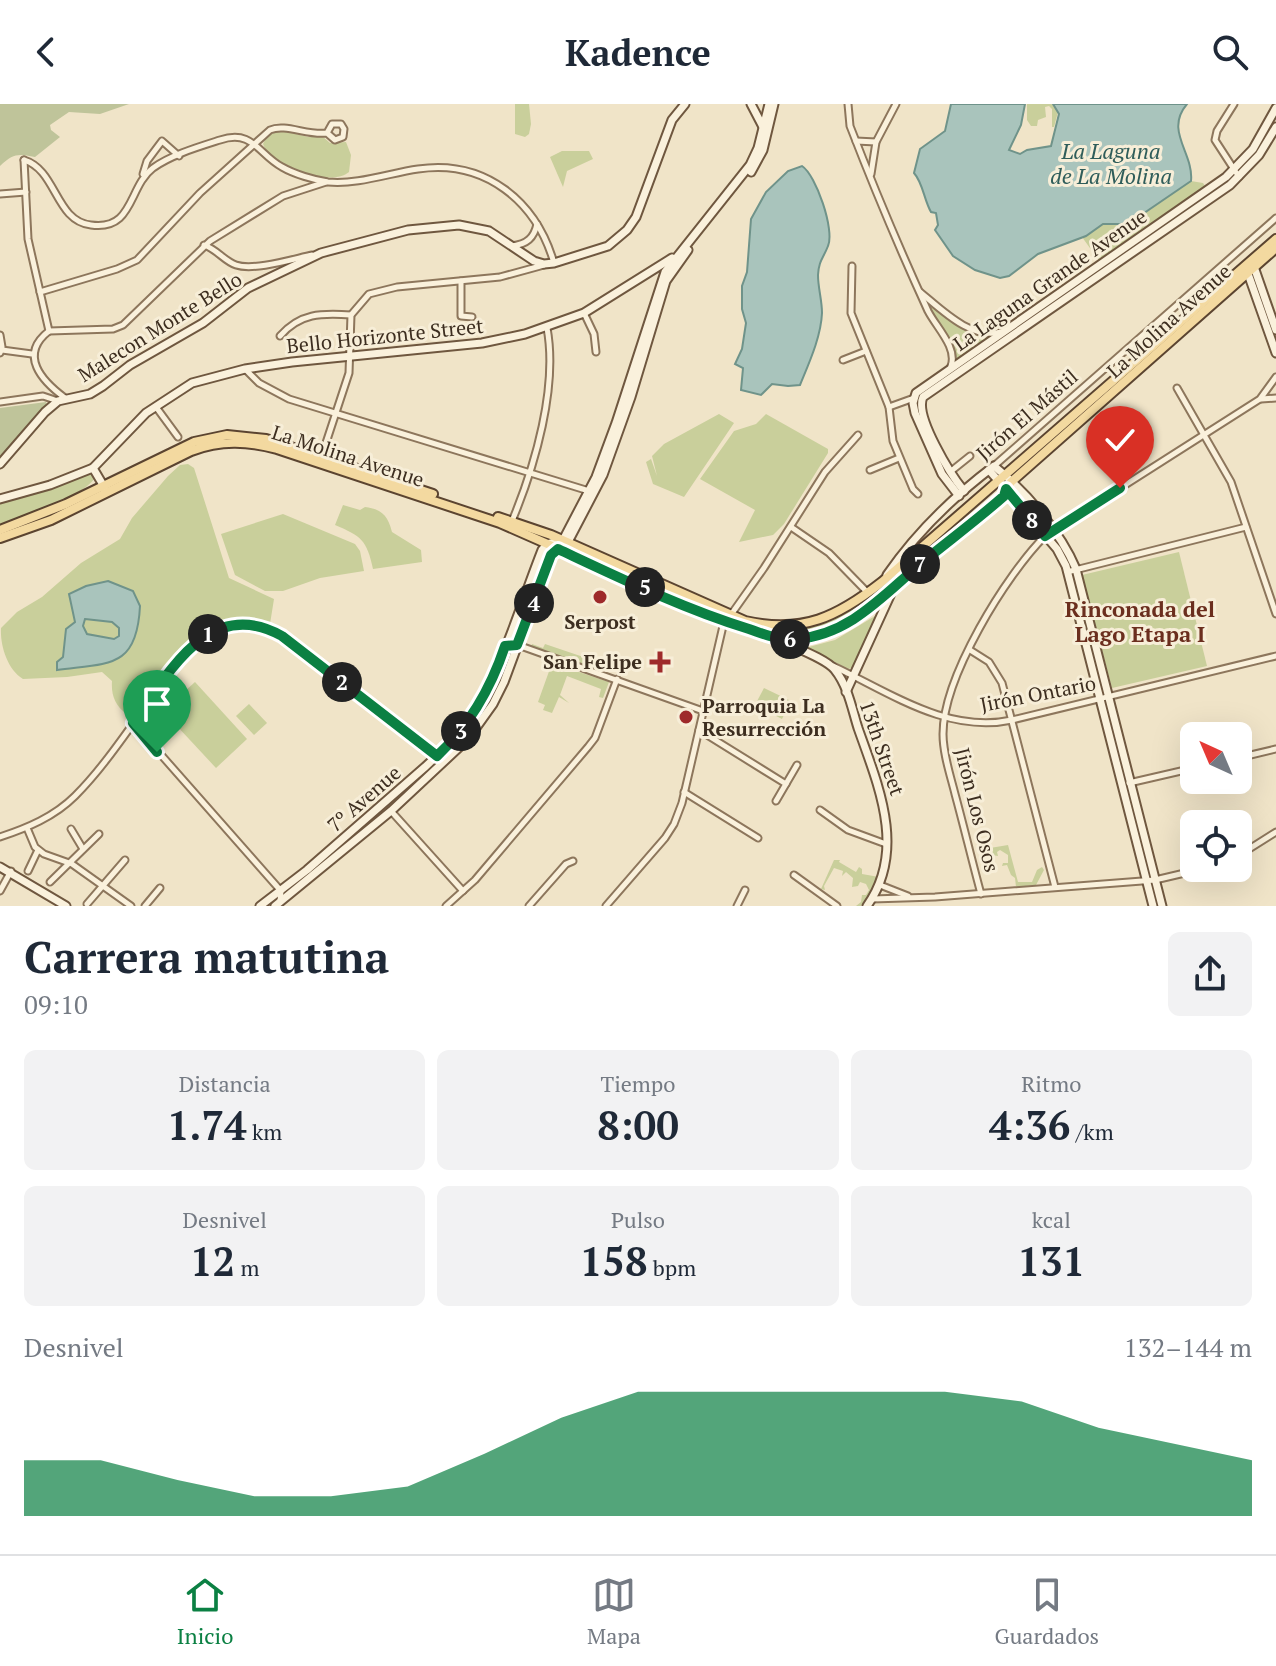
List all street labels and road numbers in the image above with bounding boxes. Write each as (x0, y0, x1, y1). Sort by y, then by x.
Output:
street label: La Laguna Grande Avenue (948, 202, 1152, 357)
street label: La Molina Avenue (1101, 258, 1237, 384)
street label: Malecon Monte Bello (73, 265, 247, 388)
street label: Bello Horizonte Street (285, 312, 485, 359)
street label: Jirón El Mástil (970, 363, 1083, 466)
street label: La Molina Avenue (269, 418, 428, 493)
street label: Jirón Ontario (978, 669, 1098, 718)
street label: 13th Street (854, 697, 911, 799)
street label: Jirón Los Osos (949, 745, 1006, 875)
street label: 7º Avenue (321, 759, 406, 838)

